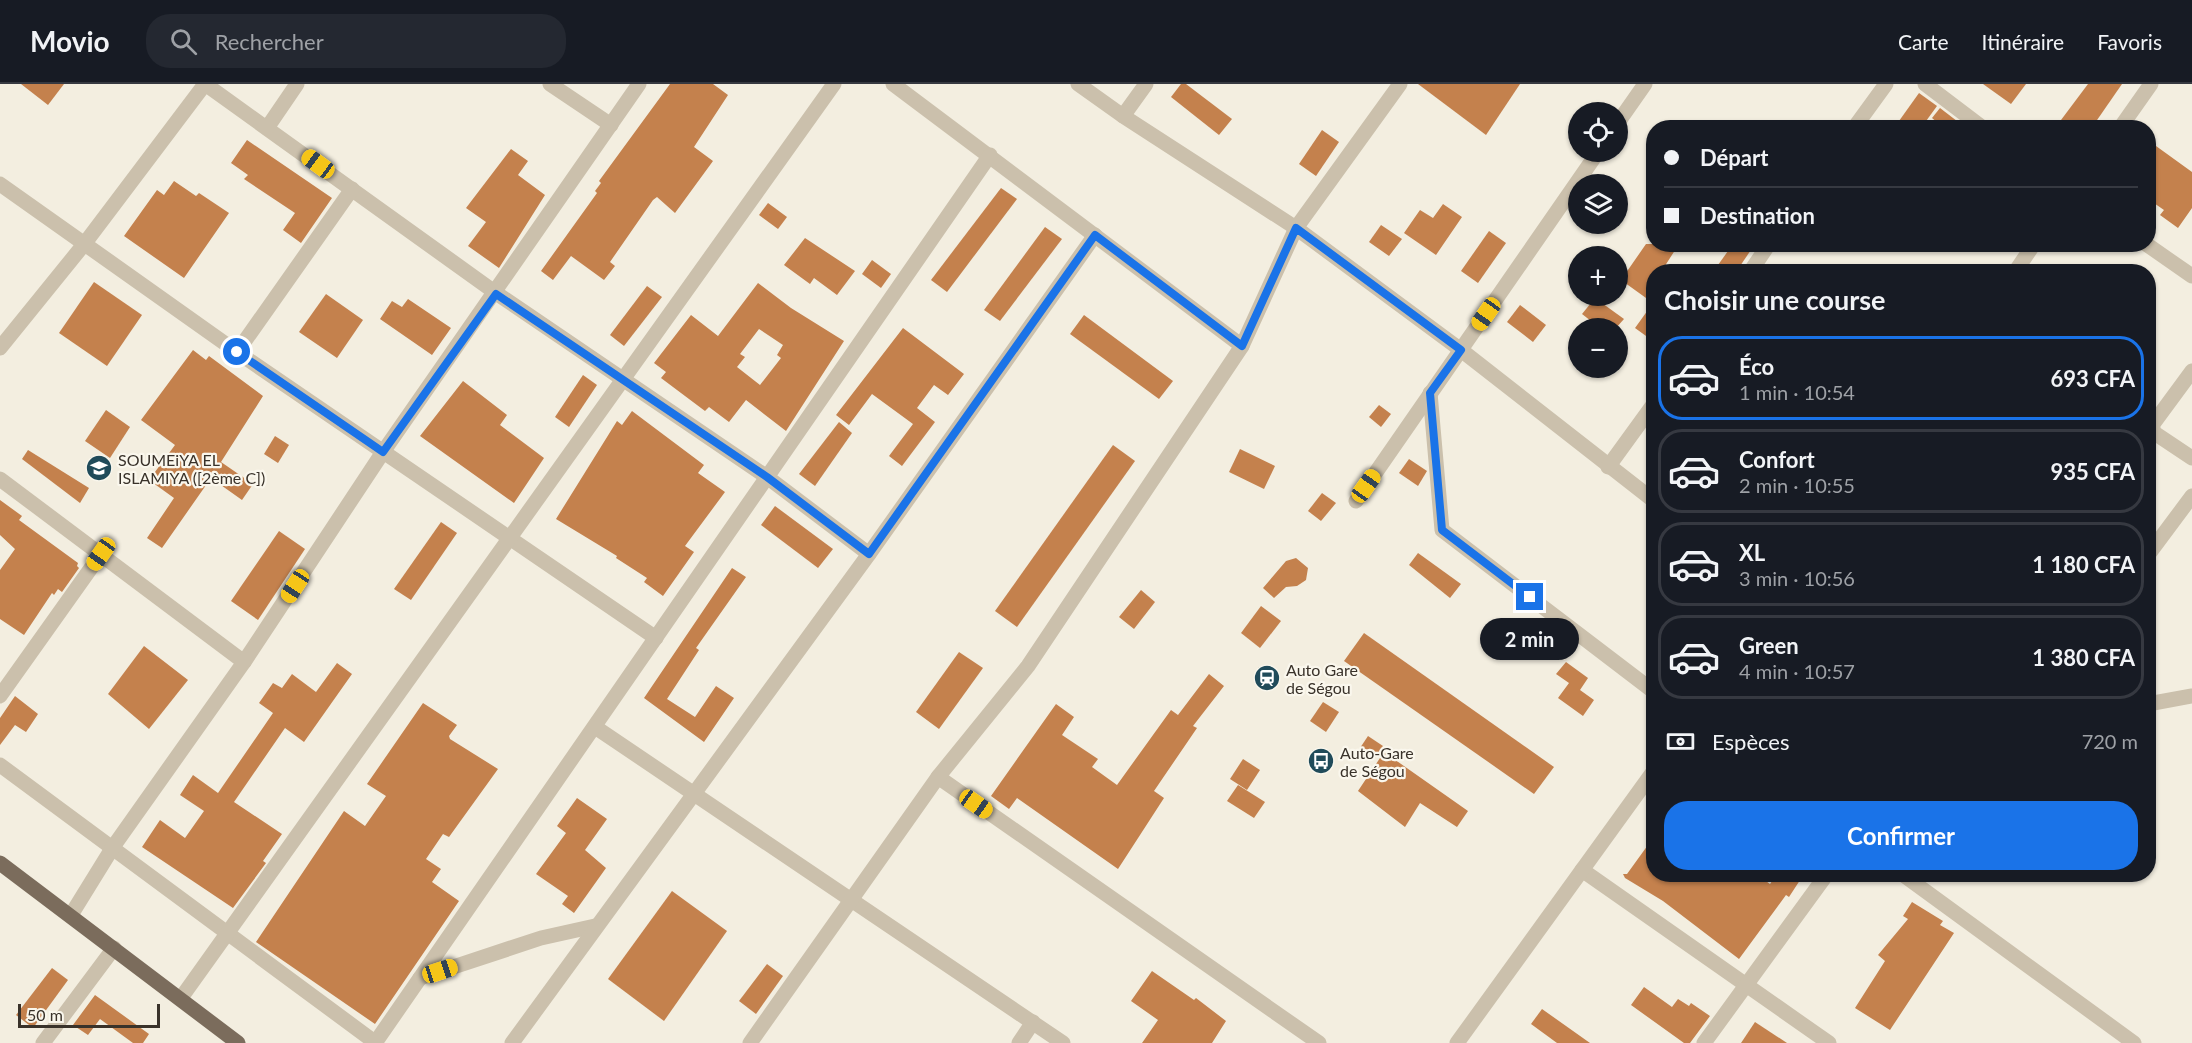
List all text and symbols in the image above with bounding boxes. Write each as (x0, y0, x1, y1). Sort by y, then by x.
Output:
search box (146, 14, 566, 68)
text: Movio (30, 24, 110, 58)
icon: search (167, 25, 200, 58)
text: Rechercher (215, 28, 324, 55)
text: Carte (1898, 29, 1949, 54)
text: Itinéraire (1982, 29, 2064, 54)
text: Favoris (2097, 29, 2162, 54)
map controls (1568, 102, 1628, 378)
button: locate (1568, 102, 1628, 162)
text: Départ (1700, 144, 1768, 171)
car (298, 146, 338, 182)
button: layers (1568, 174, 1628, 234)
text: Destination (1700, 202, 1815, 229)
button: + (1568, 246, 1628, 306)
text: Choisir une course (1664, 283, 1886, 316)
car (1468, 294, 1504, 334)
button: − (1568, 318, 1628, 378)
route start (223, 338, 250, 365)
icon: car (1667, 351, 1721, 405)
text: Éco (1739, 353, 1774, 380)
text: 693 CFA (2050, 365, 2135, 392)
text: 1 min · 10:54 (1739, 380, 1855, 404)
icon: car (1667, 444, 1721, 498)
text: Confort (1739, 446, 1815, 473)
place label: SOUMEiYA EL ISLAMIYA ([2ème C]) (118, 450, 265, 487)
school or university icon: SOUMEiYA EL ISLAMIYA ([2ème C]) (84, 453, 114, 483)
text: 935 CFA (2050, 458, 2135, 485)
car (1348, 466, 1384, 506)
text: 2 min · 10:55 (1739, 473, 1855, 497)
car (83, 534, 119, 574)
icon: car (1667, 537, 1721, 591)
text: XL (1739, 539, 1765, 566)
text: 1 180 CFA (2032, 551, 2135, 578)
car (278, 566, 312, 606)
text: 3 min · 10:56 (1739, 566, 1855, 590)
route end (1516, 583, 1543, 610)
callout: 2 min (1480, 618, 1580, 660)
text: 2 min (1505, 627, 1554, 651)
icon: car (1667, 630, 1721, 684)
text: Green (1739, 632, 1799, 659)
text: 1 380 CFA (2032, 644, 2135, 671)
text: 4 min · 10:57 (1739, 659, 1855, 683)
place label: Auto Gare de Ségou (1286, 660, 1358, 697)
station icon: Auto Gare de Ségou (1252, 663, 1282, 693)
icon: cash (1664, 725, 1697, 758)
text: Espèces (1712, 728, 1789, 755)
text: 720 m (2082, 729, 2138, 753)
place label: Auto-Gare de Ségou (1340, 743, 1414, 780)
bus stop icon: Auto-Gare de Ségou (1306, 746, 1336, 776)
car (956, 786, 996, 822)
button: Confirmer (1664, 801, 2138, 870)
car (420, 957, 460, 985)
scale bar (18, 1001, 160, 1028)
text: 50 m (27, 1005, 63, 1024)

